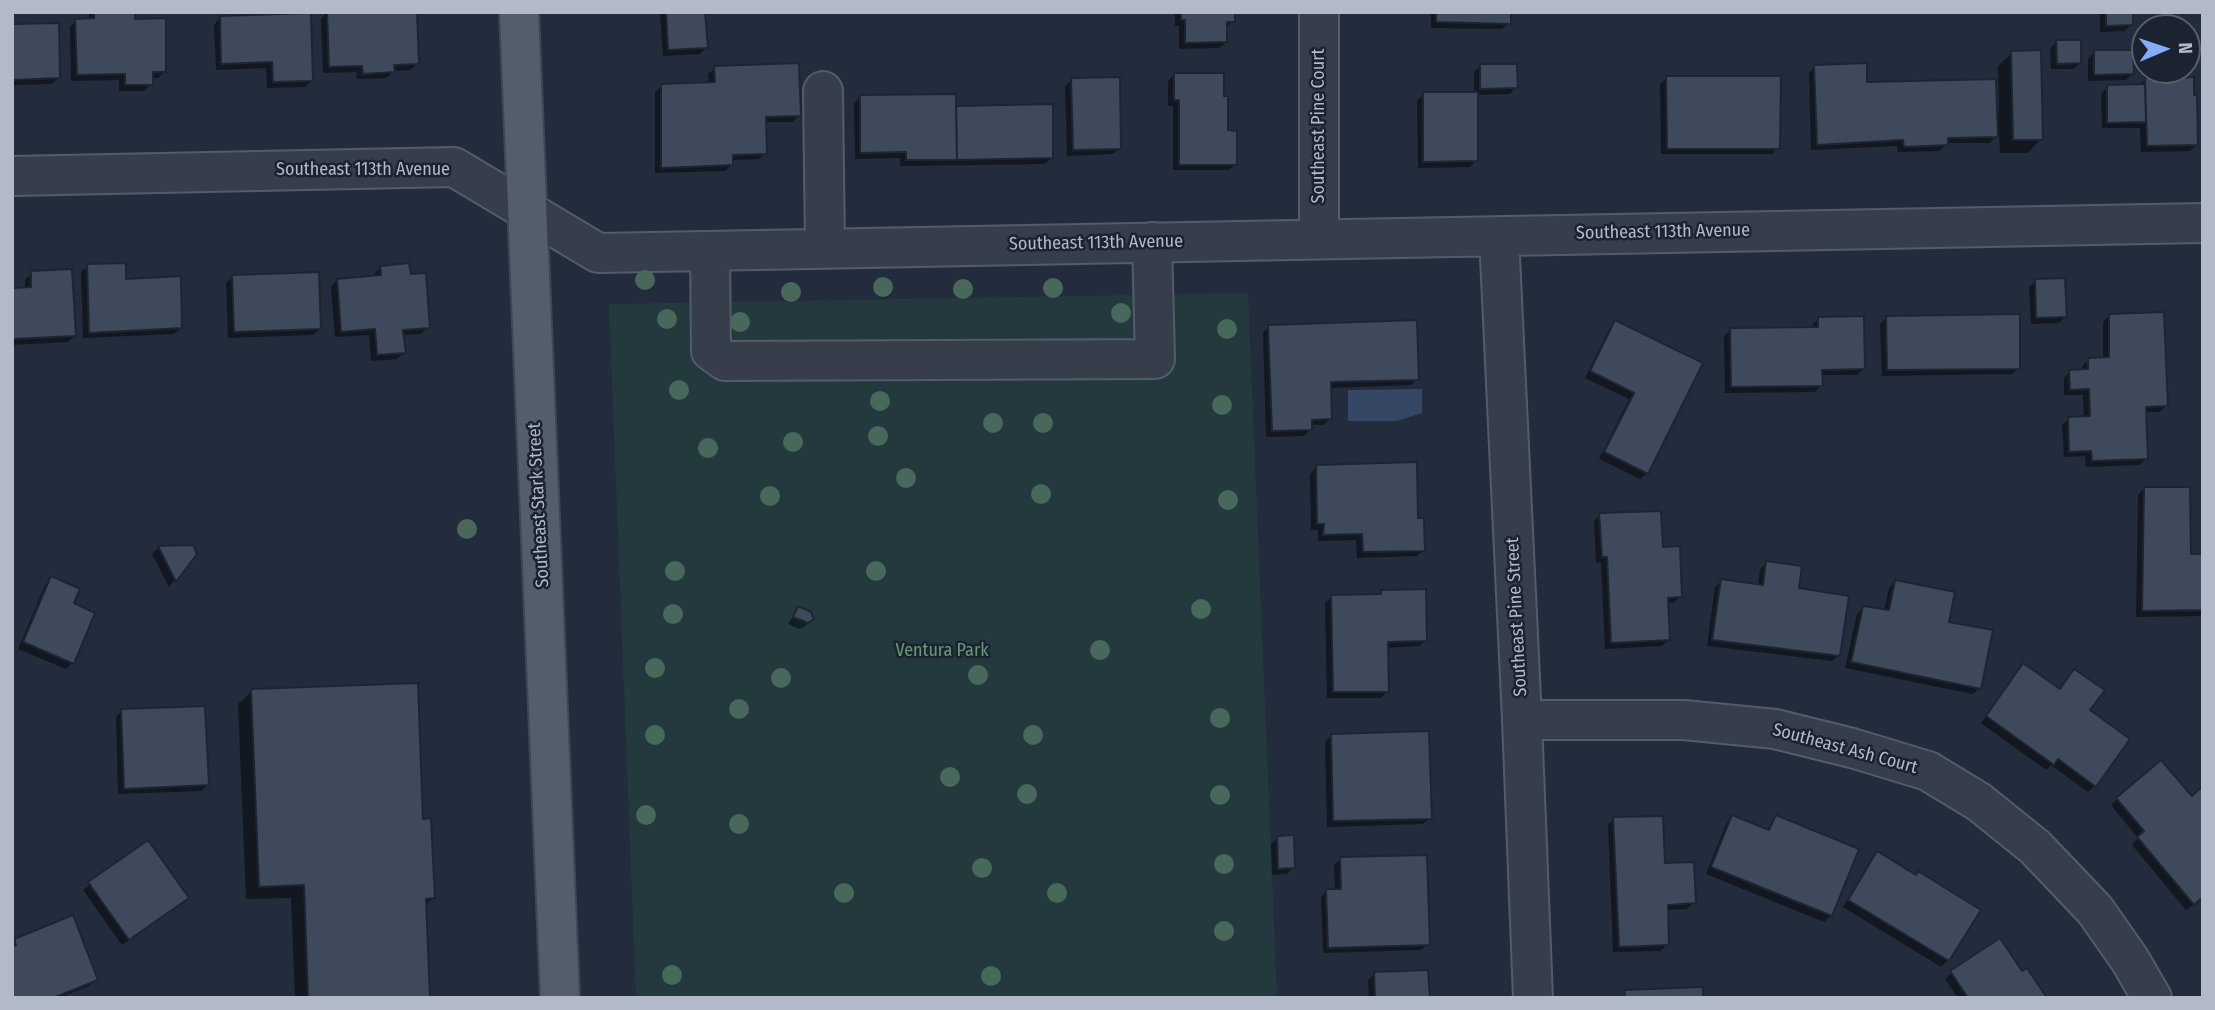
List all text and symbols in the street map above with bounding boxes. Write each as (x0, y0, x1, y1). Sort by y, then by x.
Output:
north arrow (2131, 14, 2201, 84)
text: N (2174, 42, 2197, 54)
street label: Southeast Pine Court (1308, 49, 1330, 203)
street label: Southeast 113th Avenue (276, 159, 450, 181)
street label: Southeast 113th Avenue (1576, 220, 1750, 244)
street label: Southeast 113th Avenue (1009, 231, 1183, 255)
street label: Southeast Stark Street (524, 422, 554, 588)
street label: Southeast Pine Street (1502, 537, 1532, 697)
park label: Ventura Park (895, 640, 989, 662)
street label: Southeast Ash Court (1770, 719, 1920, 779)

